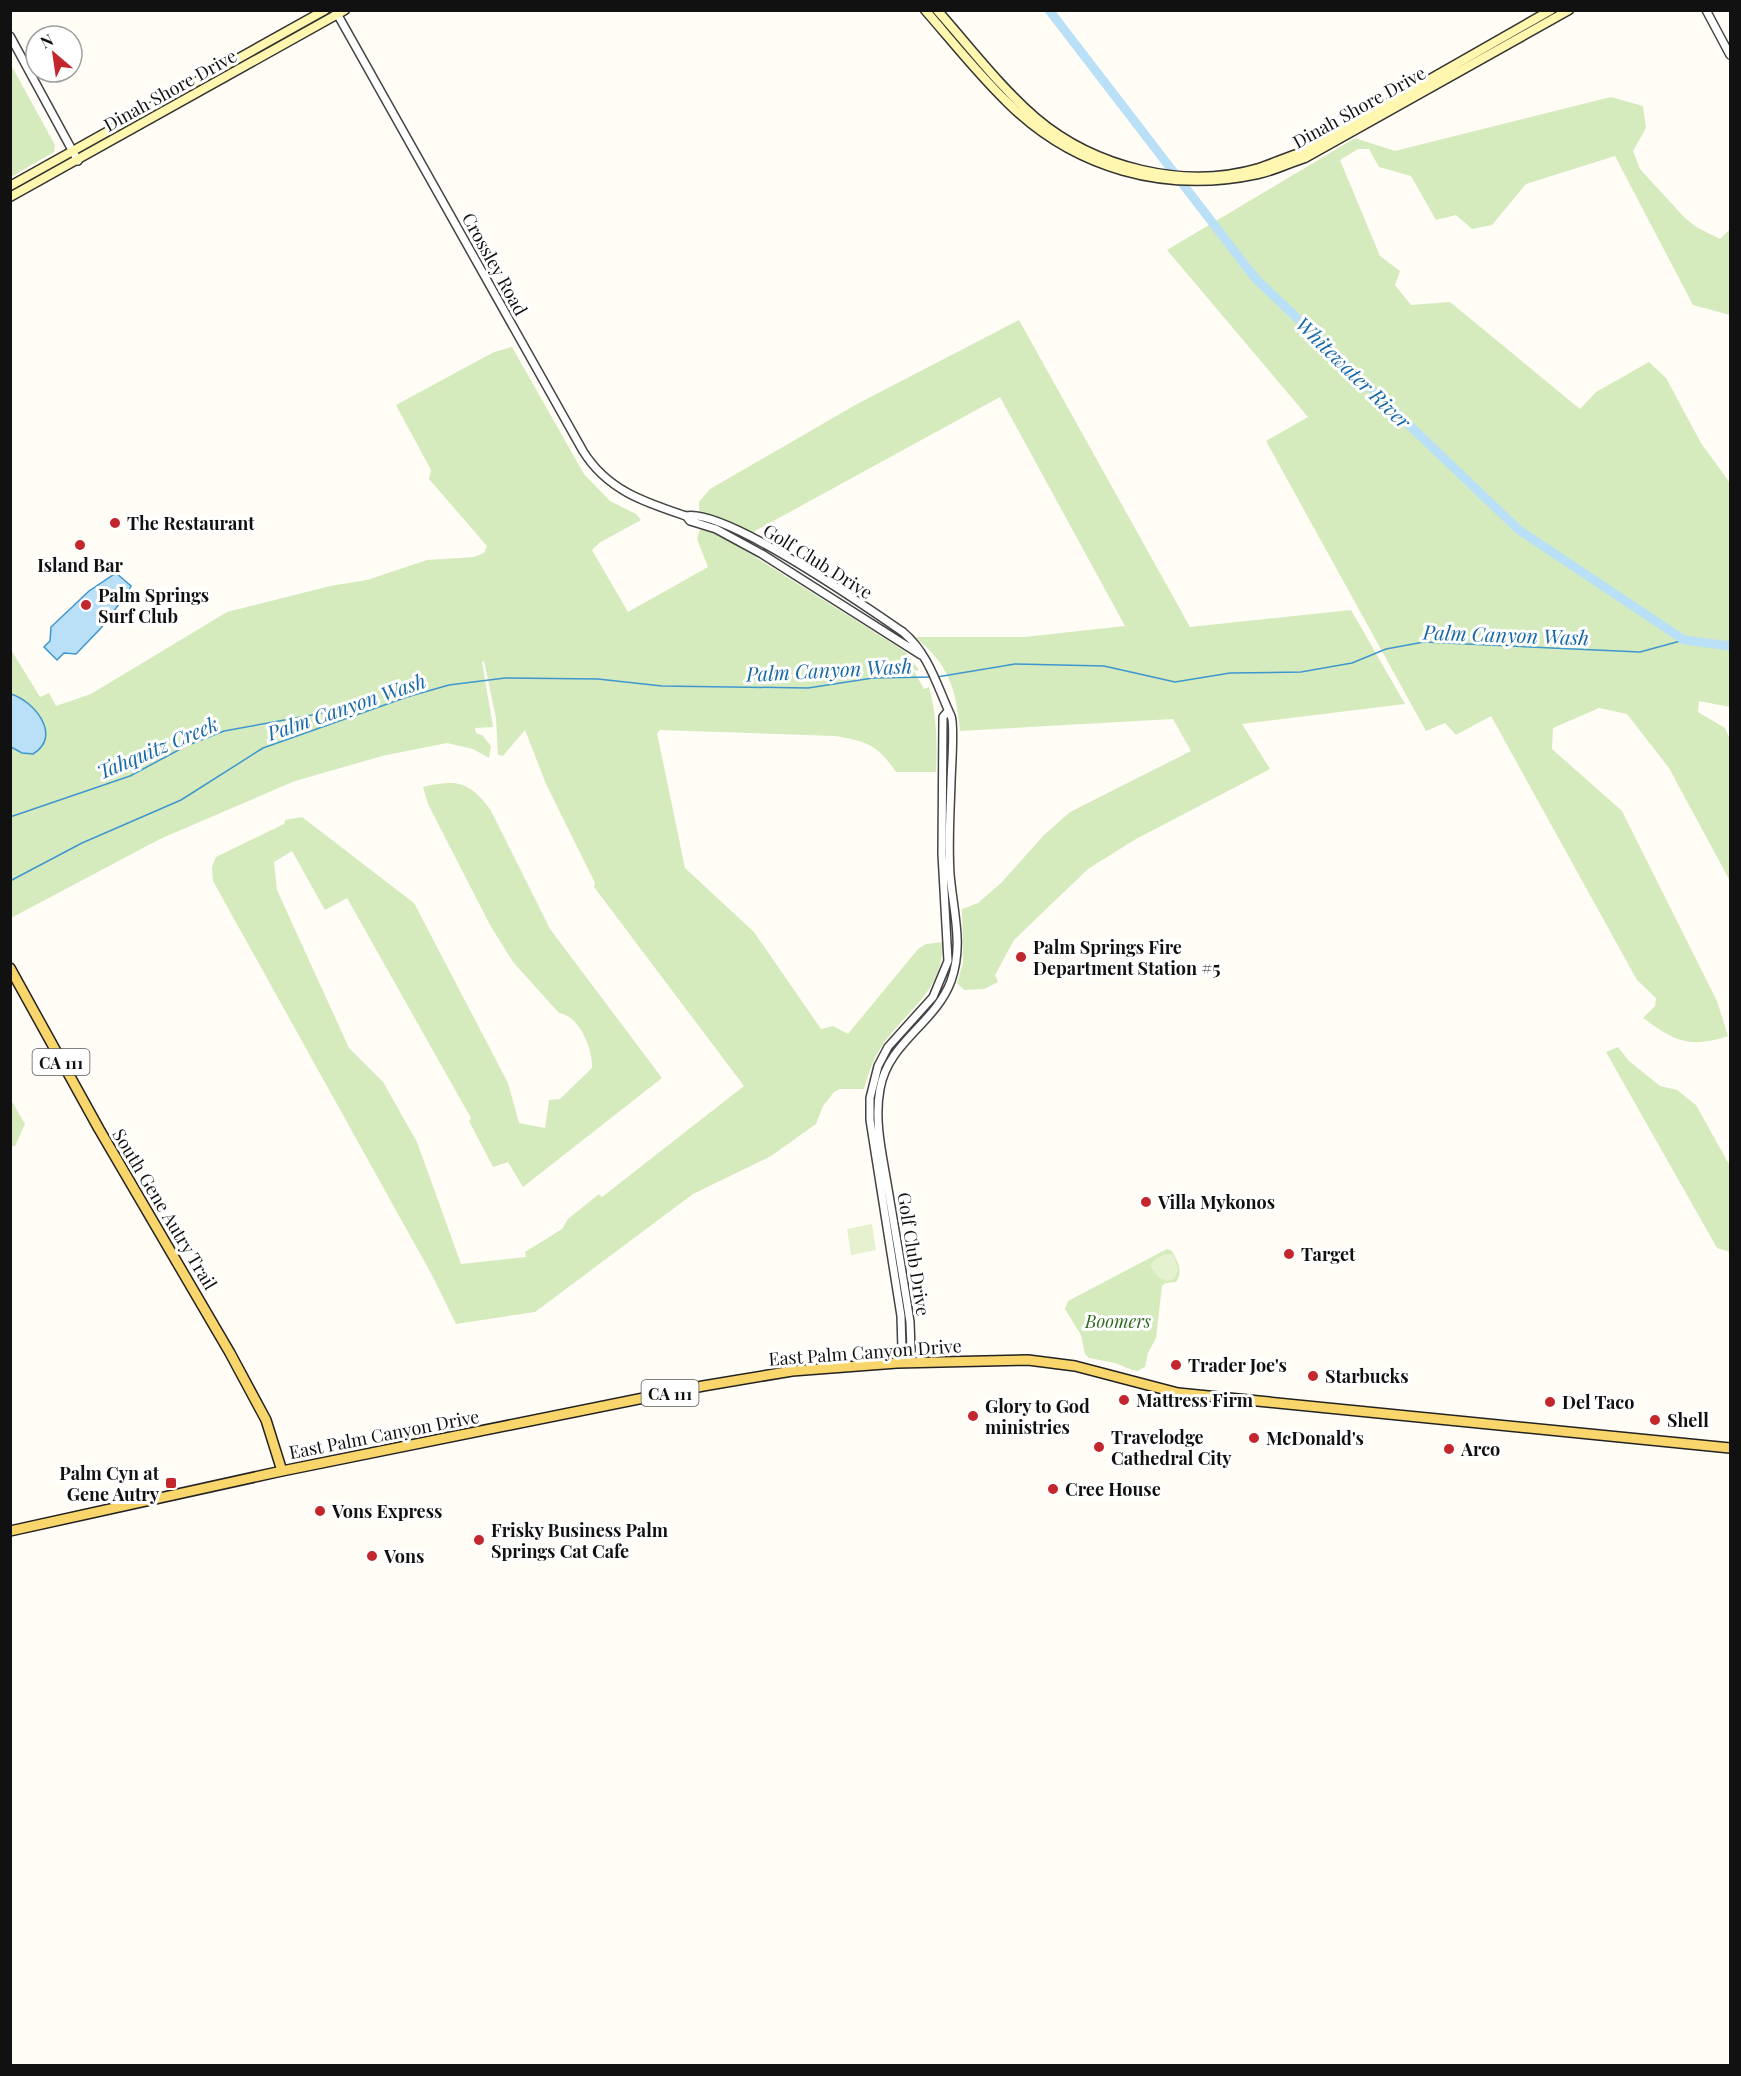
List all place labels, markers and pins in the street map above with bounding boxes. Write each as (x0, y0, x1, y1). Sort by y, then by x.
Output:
place label: The Restaurant (127, 511, 255, 535)
marker: The Restaurant (108, 516, 122, 530)
marker: Island Bar (73, 538, 87, 552)
place label: Island Bar (37, 553, 123, 577)
place label: Palm Springs Surf Club (98, 583, 209, 628)
marker: Palm Springs Surf Club (79, 598, 93, 612)
place label: Palm Springs Fire Department Station #5 (1033, 935, 1221, 980)
marker: Palm Springs Fire Department Station #5 (1014, 950, 1028, 964)
place label: Villa Mykonos (1157, 1190, 1275, 1214)
marker: Villa Mykonos (1139, 1195, 1153, 1209)
place label: Target (1301, 1242, 1356, 1266)
marker: Target (1282, 1247, 1296, 1261)
place label: Trader Joe's (1188, 1353, 1287, 1377)
marker: Trader Joe's (1169, 1358, 1183, 1372)
place label: Starbucks (1325, 1364, 1408, 1388)
marker: Starbucks (1306, 1369, 1320, 1383)
place label: Mattress Firm (1136, 1388, 1254, 1412)
place label: Del Taco (1562, 1390, 1634, 1414)
marker: Mattress Firm (1117, 1393, 1131, 1407)
place label: Glory to God ministries (985, 1394, 1090, 1439)
marker: Del Taco (1543, 1395, 1557, 1409)
place label: Shell (1667, 1408, 1709, 1432)
marker: Glory to God ministries (966, 1409, 980, 1423)
marker: Shell (1648, 1413, 1662, 1427)
place label: Travelodge Cathedral City (1111, 1425, 1232, 1470)
place label: McDonald's (1266, 1426, 1364, 1450)
marker: McDonald's (1247, 1431, 1261, 1445)
place label: Arco (1460, 1437, 1500, 1461)
marker: Travelodge Cathedral City (1092, 1440, 1106, 1454)
marker: Arco (1442, 1442, 1456, 1456)
place label: Palm Cyn at Gene Autry (59, 1461, 160, 1506)
marker: Palm Cyn at Gene Autry (164, 1476, 178, 1490)
place label: Cree House (1065, 1477, 1161, 1501)
marker: Cree House (1046, 1482, 1060, 1496)
place label: Vons Express (331, 1499, 442, 1523)
marker: Vons Express (313, 1504, 327, 1518)
place label: Frisky Business Palm Springs Cat Cafe (491, 1518, 669, 1563)
marker: Frisky Business Palm Springs Cat Cafe (472, 1533, 486, 1547)
place label: Vons (383, 1544, 424, 1568)
marker: Vons (365, 1549, 379, 1563)

